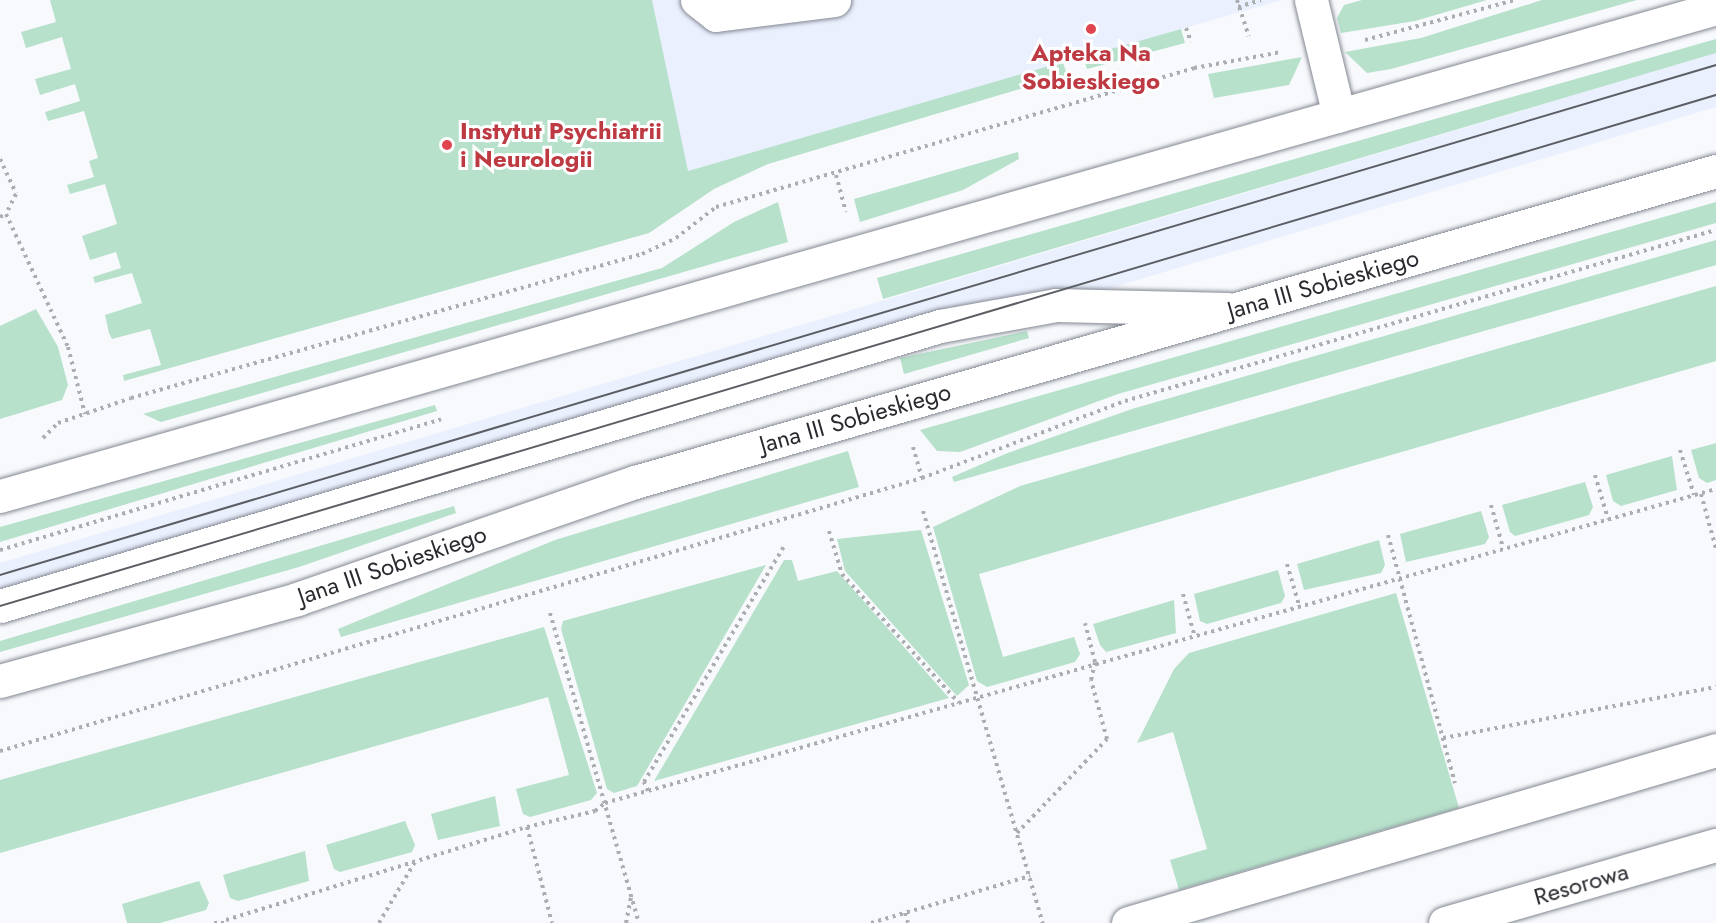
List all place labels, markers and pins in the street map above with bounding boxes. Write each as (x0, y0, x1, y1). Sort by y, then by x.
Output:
marker: Apteka Na Sobieskiego (1084, 22, 1098, 36)
place label: Apteka Na Sobieskiego (1022, 39, 1160, 95)
place label: Instytut Psychiatrii i Neurologii (460, 117, 662, 173)
marker: Instytut Psychiatrii i Neurologii (438, 136, 456, 154)

